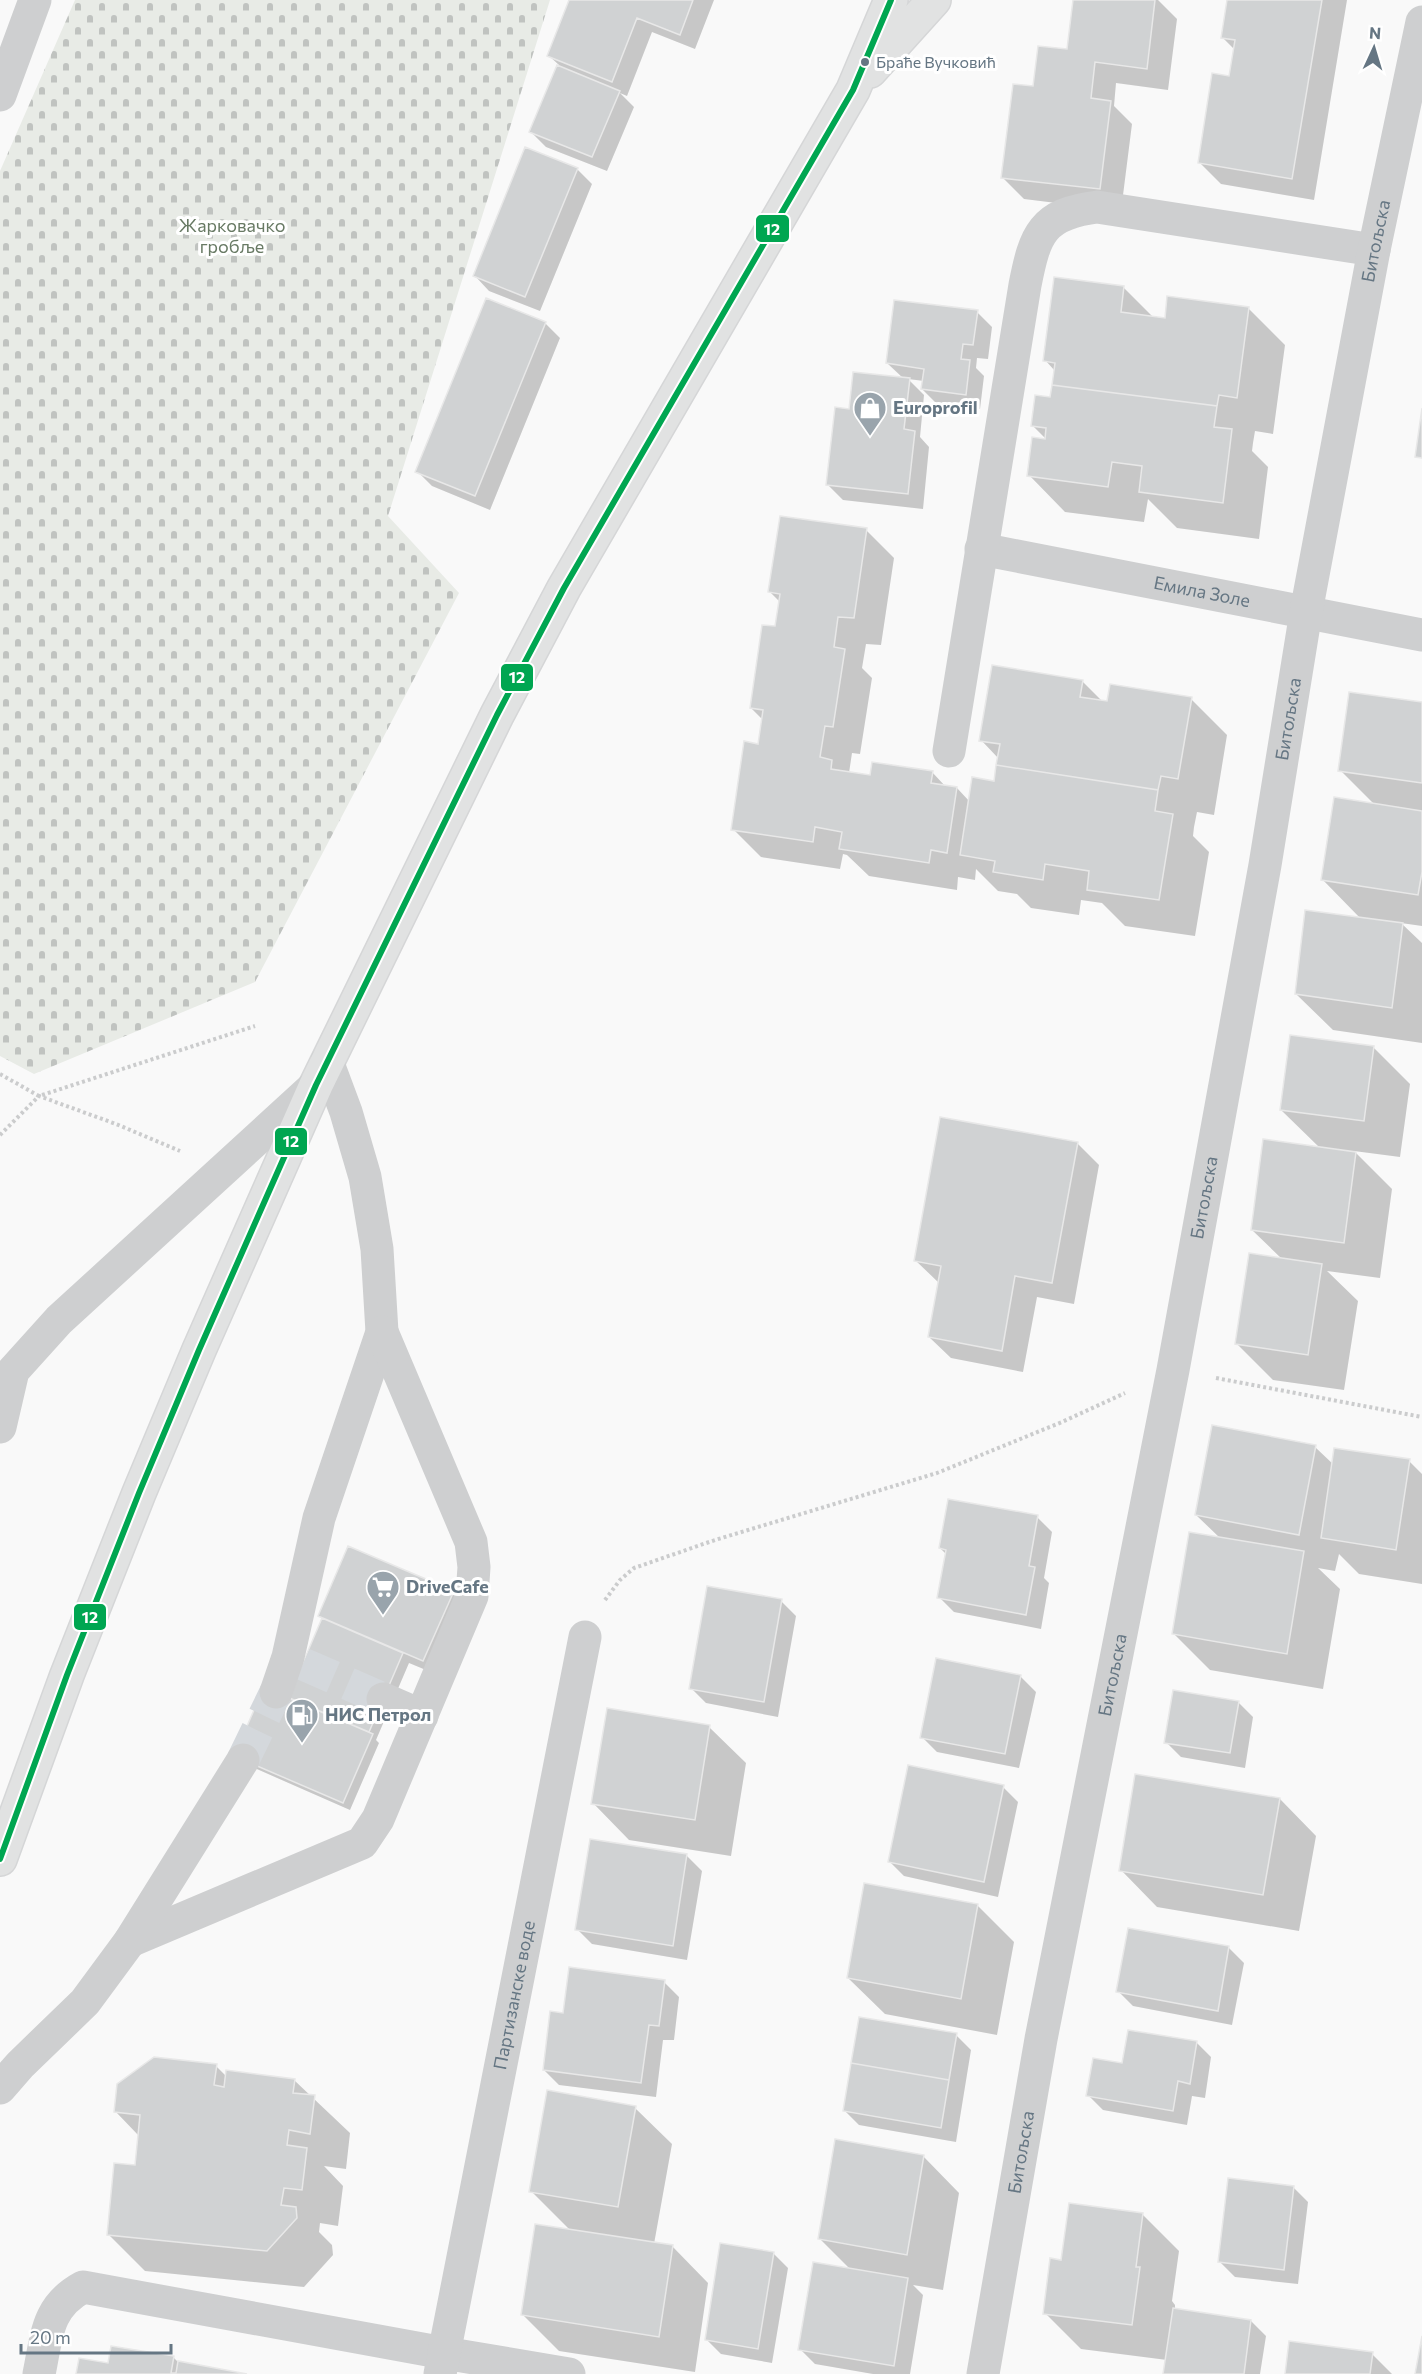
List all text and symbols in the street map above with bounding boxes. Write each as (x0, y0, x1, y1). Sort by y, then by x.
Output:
north arrow (1344, 18, 1404, 78)
text: N (1368, 23, 1382, 42)
place label: Браће Вучковић (876, 52, 996, 71)
marker: Браће Вучковић (859, 56, 871, 68)
street label: Битољска (1356, 198, 1394, 284)
park label: Жарковачко гробље (179, 214, 285, 257)
line badge: 12 (755, 214, 790, 243)
text: 12 (764, 219, 780, 238)
shop icon: Europrofil (852, 390, 888, 437)
place label: Europrofil (893, 396, 978, 418)
street label: Емила Золе (1152, 571, 1252, 611)
line badge: 12 (500, 663, 534, 692)
text: 12 (509, 667, 525, 686)
street label: Битољска (1270, 676, 1305, 762)
line badge: 12 (274, 1127, 308, 1156)
text: 12 (283, 1131, 299, 1150)
street label: Битољска (1185, 1154, 1222, 1241)
supermarket icon: DriveCafe (365, 1569, 401, 1616)
place label: DriveCafe (406, 1575, 489, 1597)
line badge: 12 (73, 1603, 107, 1631)
text: 12 (82, 1607, 98, 1626)
street label: Битољска (1093, 1632, 1131, 1718)
fuel station icon: НИС Петрол (284, 1697, 320, 1744)
place label: НИС Петрол (325, 1703, 431, 1725)
street label: Партизанске воде (488, 1919, 539, 2072)
street label: Битољска (1002, 2109, 1038, 2195)
scale bar (21, 2317, 171, 2355)
text: 20 m (30, 2326, 71, 2348)

